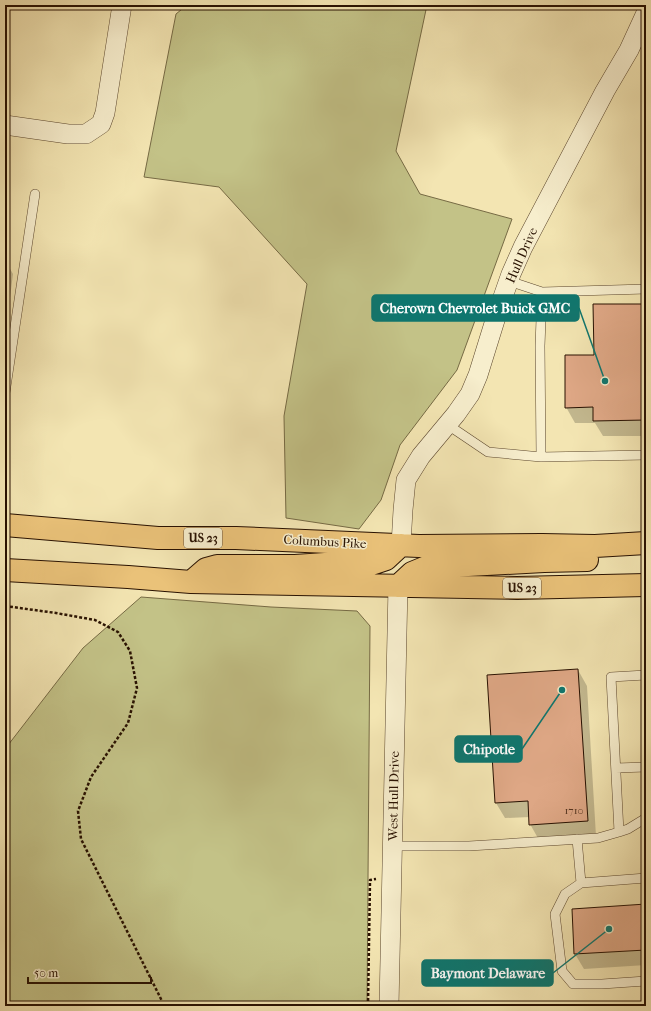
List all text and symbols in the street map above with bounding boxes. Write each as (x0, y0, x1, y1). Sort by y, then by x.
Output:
street label: Hull Drive (503, 225, 541, 285)
callout: Cherown Chevrolet Buick GMC (372, 295, 579, 321)
text: Cherown Chevrolet Buick GMC (380, 300, 570, 317)
road number: US 23 (184, 528, 222, 548)
street label: Columbus Pike (283, 532, 367, 551)
road number: US 23 (503, 578, 541, 598)
callout: Chipotle (455, 736, 522, 762)
text: Chipotle (463, 741, 515, 758)
street label: West Hull Drive (385, 750, 402, 842)
house number: 1710 (564, 804, 584, 817)
scale bar (28, 959, 151, 985)
callout: Baymont Delaware (422, 960, 553, 986)
text: Baymont Delaware (431, 965, 545, 982)
text: 50 m (34, 966, 58, 980)

